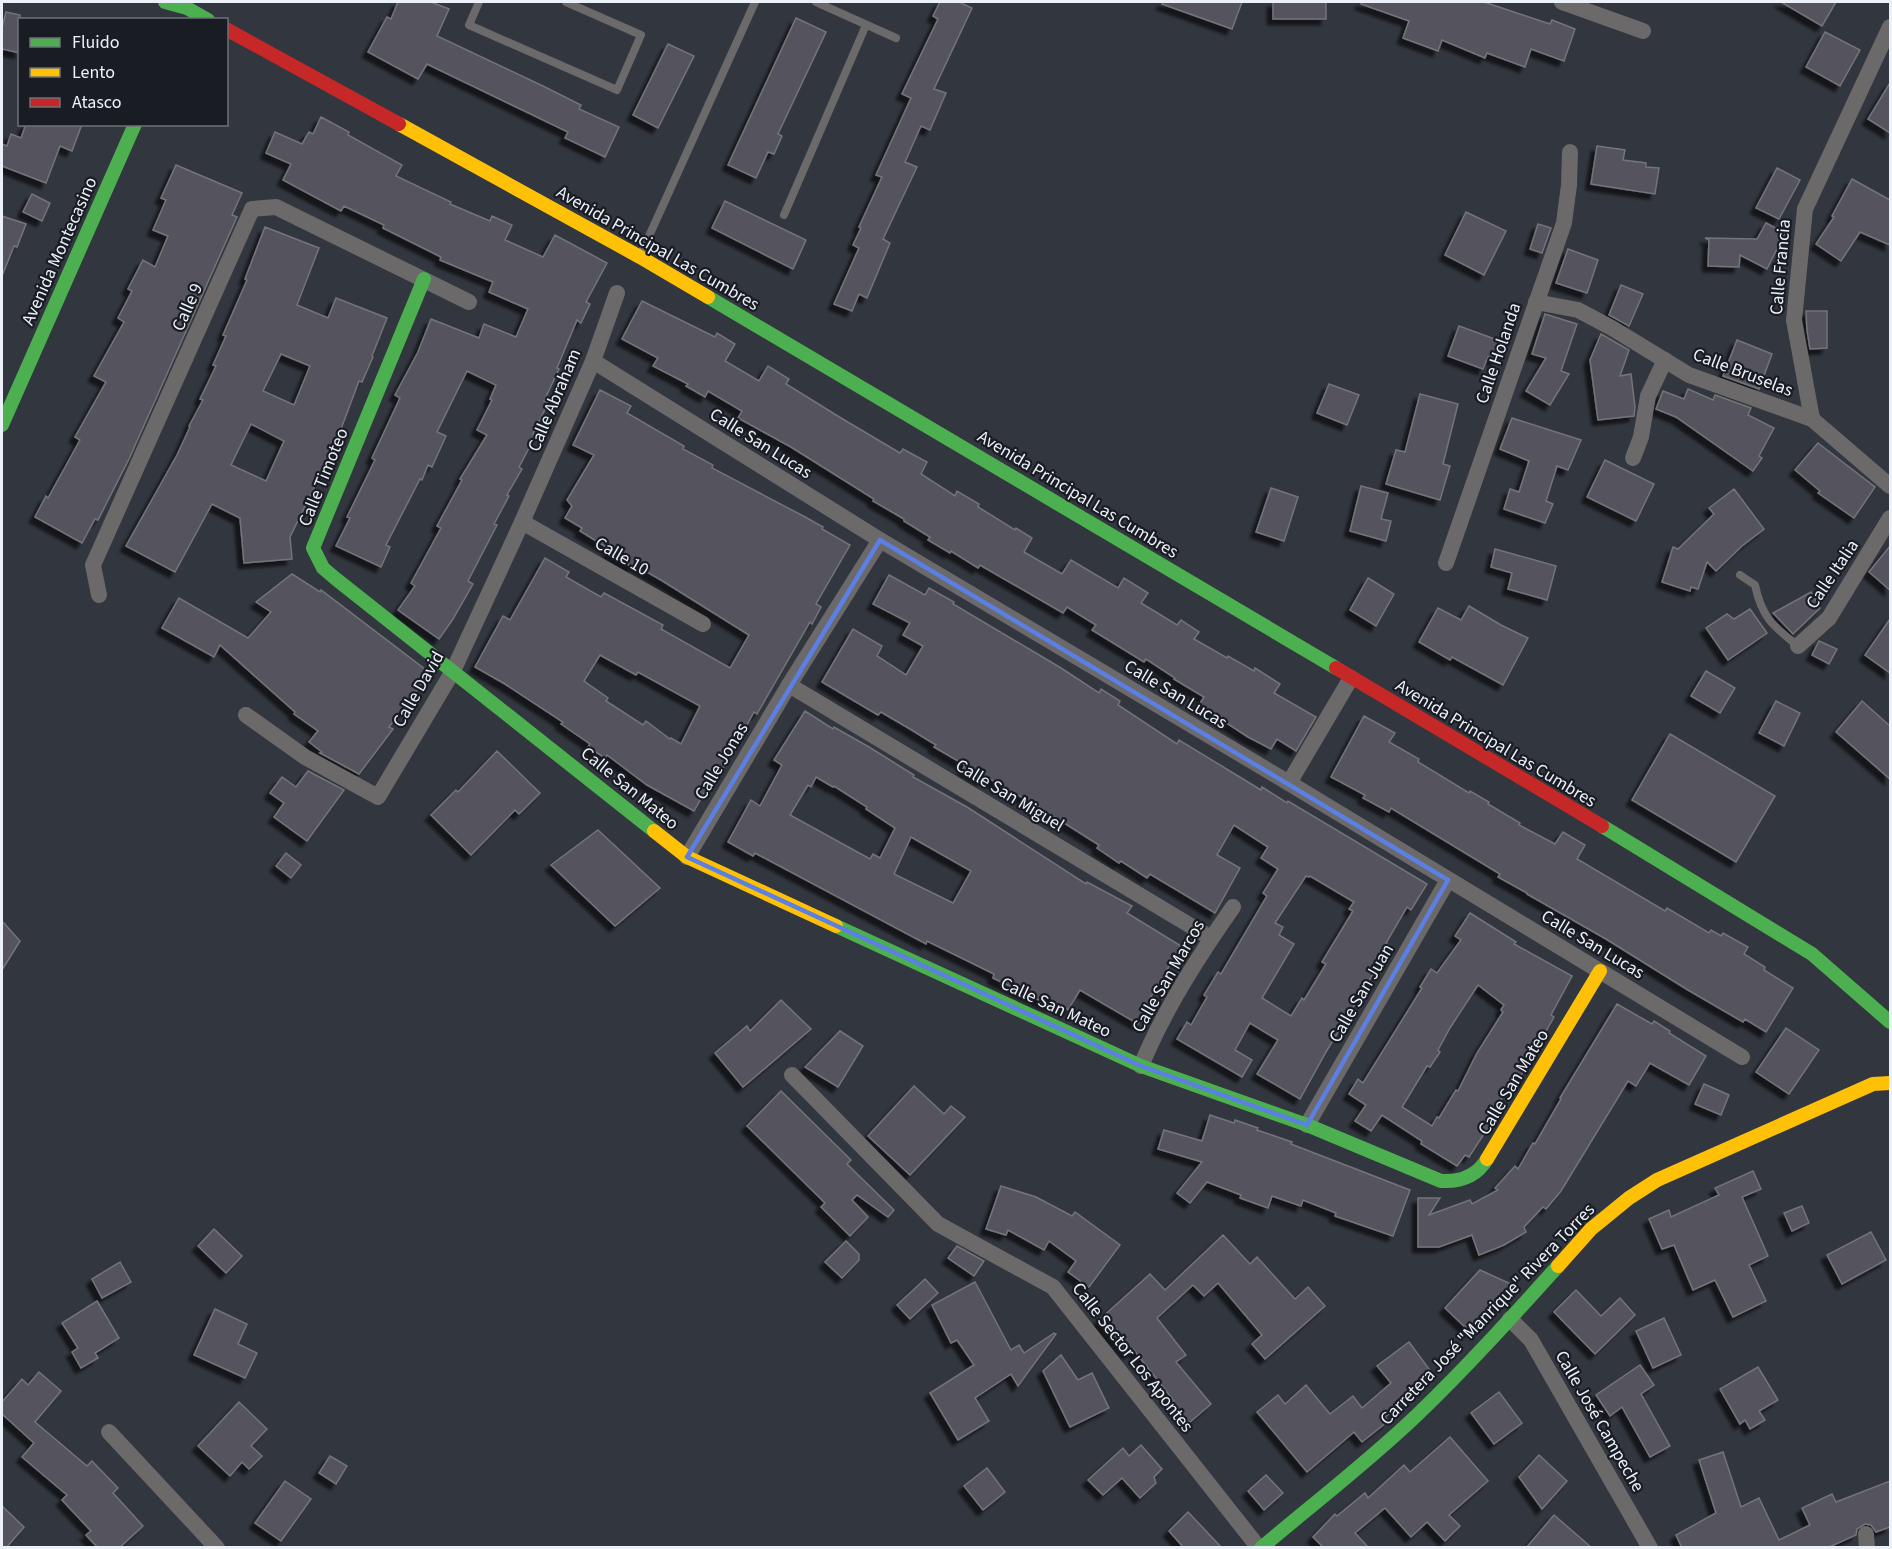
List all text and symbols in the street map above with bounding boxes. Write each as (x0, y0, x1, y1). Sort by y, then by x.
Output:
legend (18, 18, 228, 126)
text: Fluido (72, 30, 119, 55)
text: Lento (72, 60, 115, 85)
text: Atasco (72, 90, 121, 115)
street label: Avenida Montecasino (16, 173, 103, 329)
street label: Avenida Principal Las Cumbres (552, 180, 764, 317)
street label: Calle Francia (1764, 218, 1797, 316)
street label: Calle 9 (166, 279, 209, 335)
street label: Calle Holanda (1470, 299, 1527, 407)
street label: Calle Bruselas (1689, 342, 1796, 403)
street label: Calle Abraham (522, 345, 587, 455)
street label: Calle San Lucas (705, 402, 817, 485)
street label: Calle Timoteo (292, 424, 355, 530)
street label: Avenida Principal Las Cumbres (973, 424, 1183, 564)
street label: Calle 10 (590, 531, 654, 582)
street label: Calle Italia (1800, 535, 1865, 614)
street label: Calle David (387, 647, 450, 732)
street label: Calle San Lucas (1120, 654, 1232, 735)
street label: Avenida Principal Las Cumbres (1391, 673, 1601, 813)
street label: Calle Jonas (689, 718, 754, 805)
street label: Calle San Mateo (575, 741, 684, 836)
street label: Calle San Miguel (951, 753, 1069, 838)
street label: Calle San Lucas (1537, 904, 1649, 985)
street label: Calle San Marcos (1126, 915, 1211, 1037)
street label: Calle San Juan (1323, 939, 1400, 1047)
street label: Calle San Mateo (996, 971, 1115, 1044)
street label: Calle San Mateo (1472, 1025, 1555, 1140)
street label: Carretera José "Manrique" Rivera Torres (1374, 1198, 1600, 1431)
street label: Calle Sector Los Apontes (1066, 1277, 1199, 1438)
street label: Calle José Campeche (1549, 1346, 1650, 1497)

